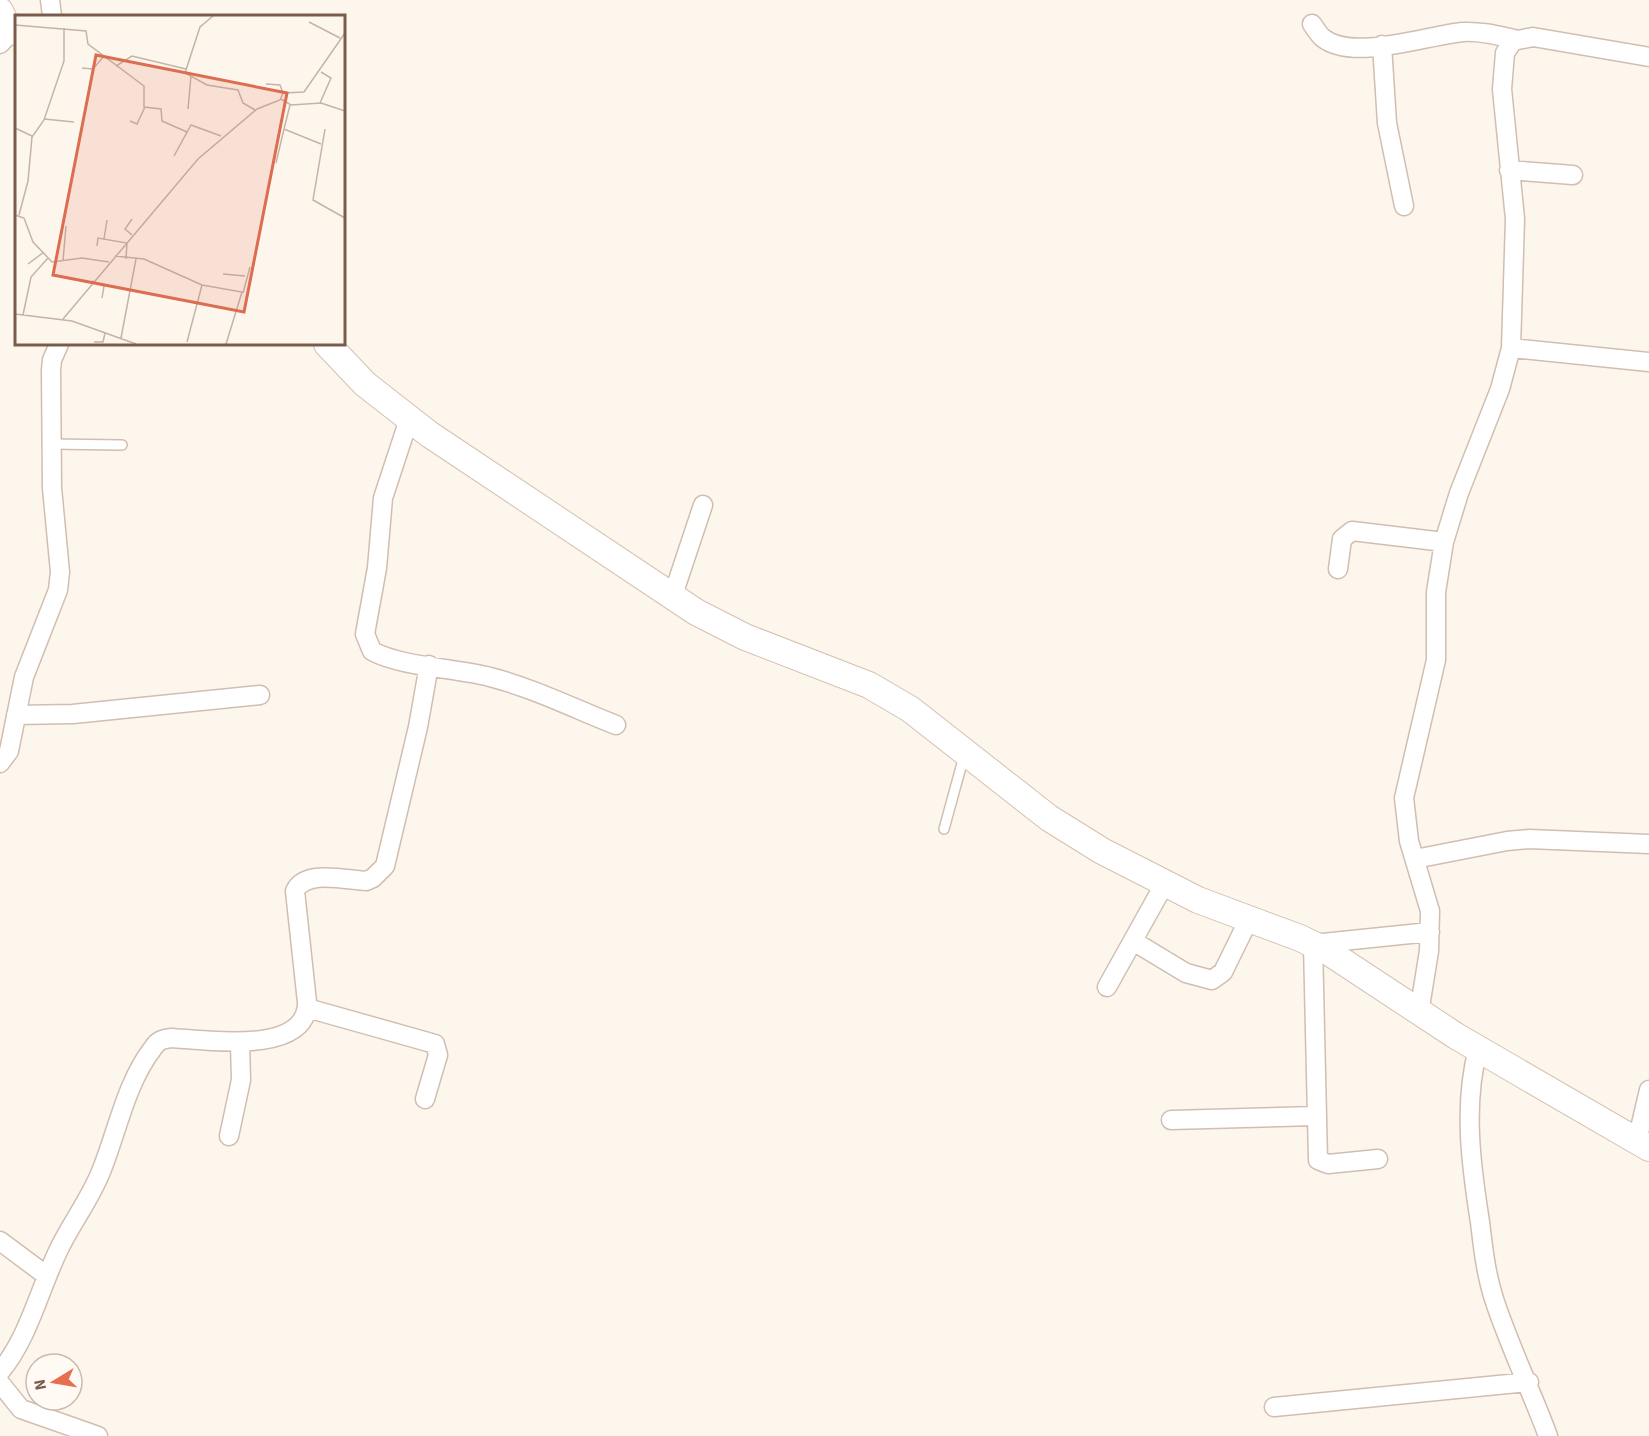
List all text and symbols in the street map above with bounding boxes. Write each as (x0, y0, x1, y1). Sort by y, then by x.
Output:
inset map (15, 15, 345, 345)
north arrow (24, 1352, 84, 1412)
text: N (28, 1377, 52, 1392)

